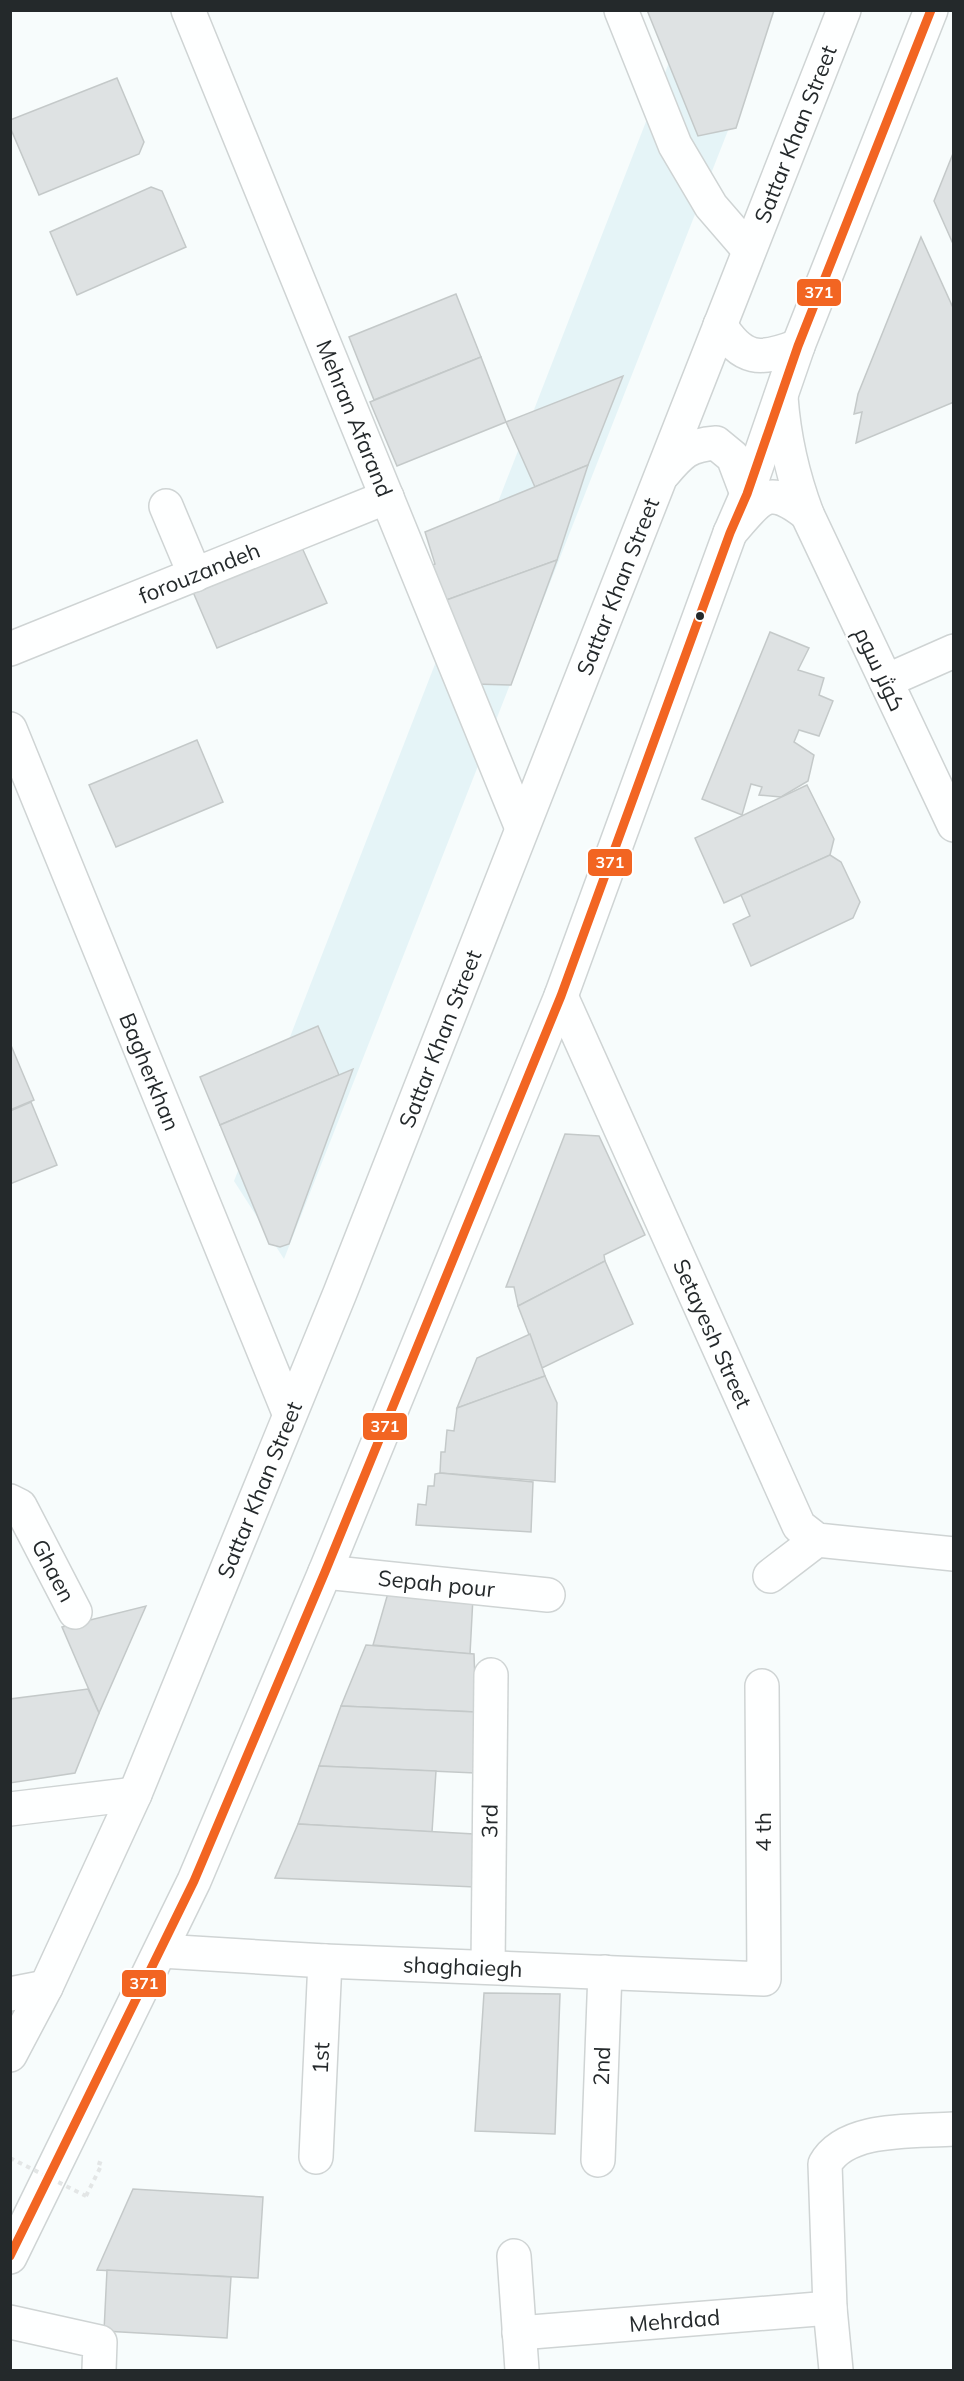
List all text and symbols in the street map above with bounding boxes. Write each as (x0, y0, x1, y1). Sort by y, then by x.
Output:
street label: Sattar Khan Street (748, 41, 843, 227)
line badge: 371 (796, 278, 842, 307)
text: 371 (805, 282, 833, 302)
street label: Mehran Afarand (310, 336, 399, 501)
street label: Sattar Khan Street (570, 493, 665, 679)
street label: forouzandeh (134, 536, 264, 610)
unlabelled marker (694, 610, 706, 622)
street label: کوثر سوم (847, 623, 912, 716)
line badge: 371 (587, 848, 633, 877)
text: 371 (596, 852, 624, 872)
street label: Sattar Khan Street (392, 946, 488, 1132)
street label: Bagherkhan (113, 1009, 186, 1135)
street label: Setayesh Street (667, 1255, 758, 1413)
street label: Sattar Khan Street (211, 1397, 308, 1583)
line badge: 371 (362, 1412, 408, 1441)
text: 371 (371, 1416, 399, 1436)
street label: Ghaen (26, 1534, 81, 1607)
street label: Sepah pour (377, 1564, 496, 1603)
street label: 3rd (475, 1804, 504, 1838)
street label: 4 th (749, 1812, 777, 1852)
street label: shaghaiegh (402, 1950, 523, 1983)
line badge: 371 (121, 1969, 167, 1998)
text: 371 (130, 1973, 158, 1993)
street label: 1st (306, 2041, 335, 2075)
street label: 2nd (587, 2046, 616, 2086)
street label: Mehrdad (628, 2303, 721, 2338)

